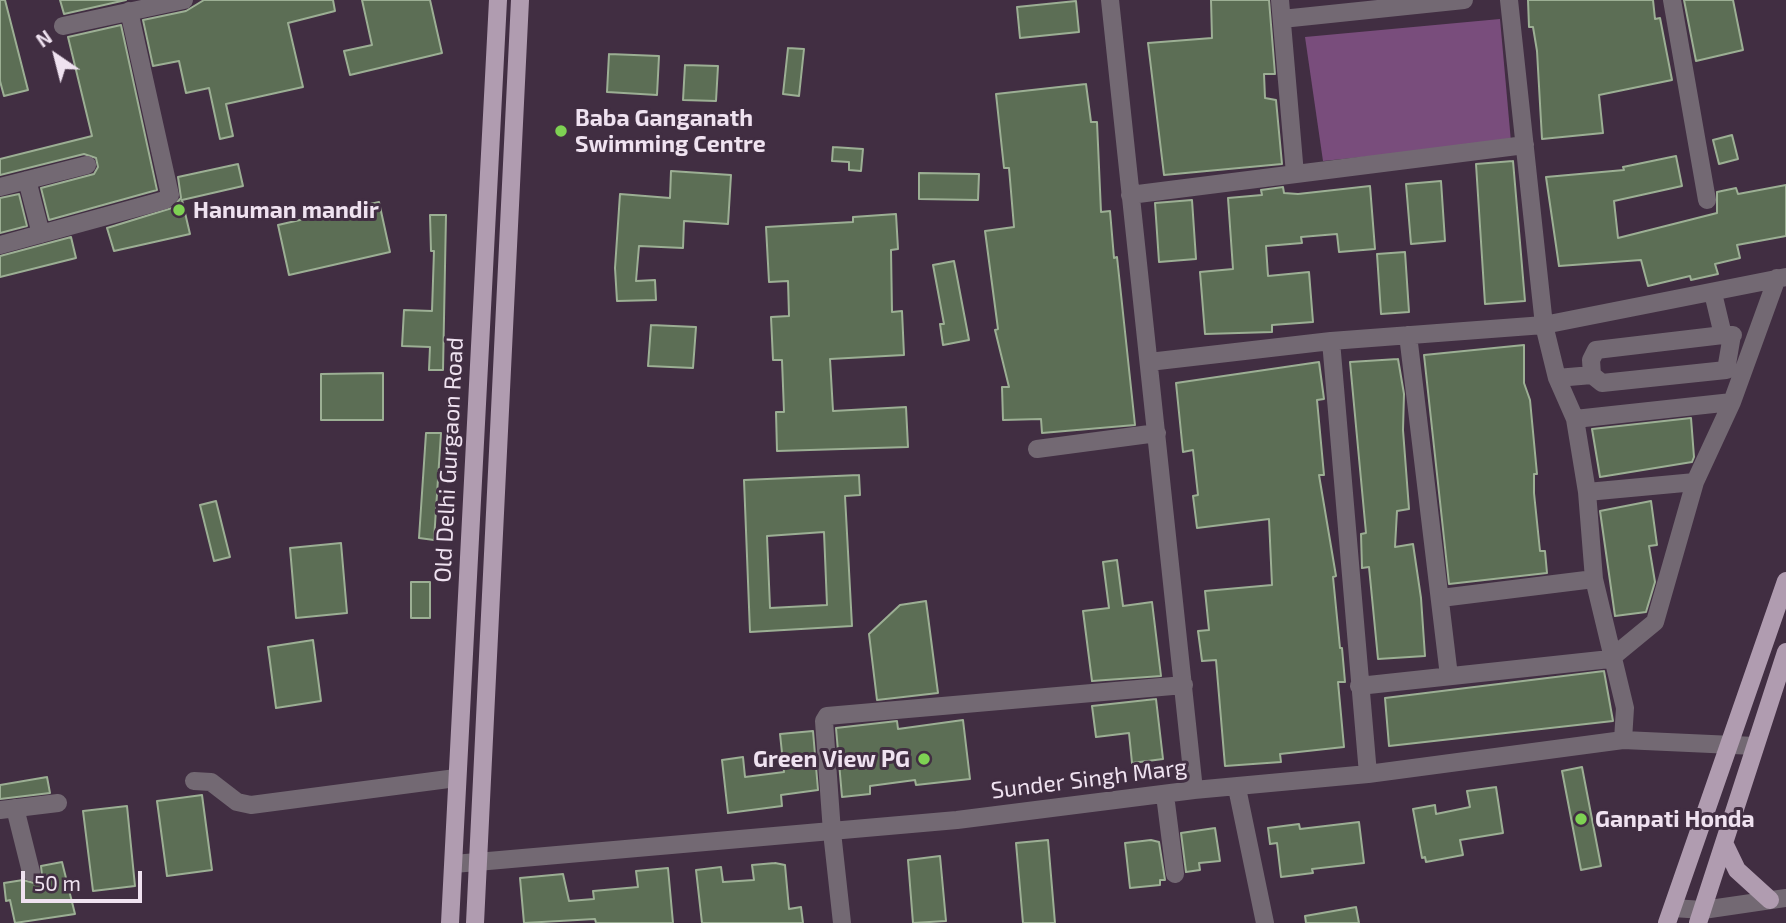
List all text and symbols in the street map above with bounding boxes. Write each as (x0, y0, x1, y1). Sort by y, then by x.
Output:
north arrow (21, 21, 91, 91)
text: N (31, 25, 56, 52)
place label: Baba Ganganath Swimming Centre (575, 104, 766, 158)
marker: Baba Ganganath Swimming Centre (553, 123, 569, 139)
place label: Hanuman mandir (193, 196, 379, 224)
marker: Hanuman mandir (171, 202, 187, 218)
street label: Old Delhi Gurgaon Road (429, 337, 469, 583)
place label: Green View PG (753, 745, 910, 773)
marker: Green View PG (916, 751, 932, 767)
street label: Sunder Singh Marg (989, 753, 1189, 805)
place label: Ganpati Honda (1595, 805, 1755, 833)
marker: Ganpati Honda (1573, 811, 1589, 827)
scale bar (24, 856, 145, 900)
text: 50 m (34, 870, 81, 895)

